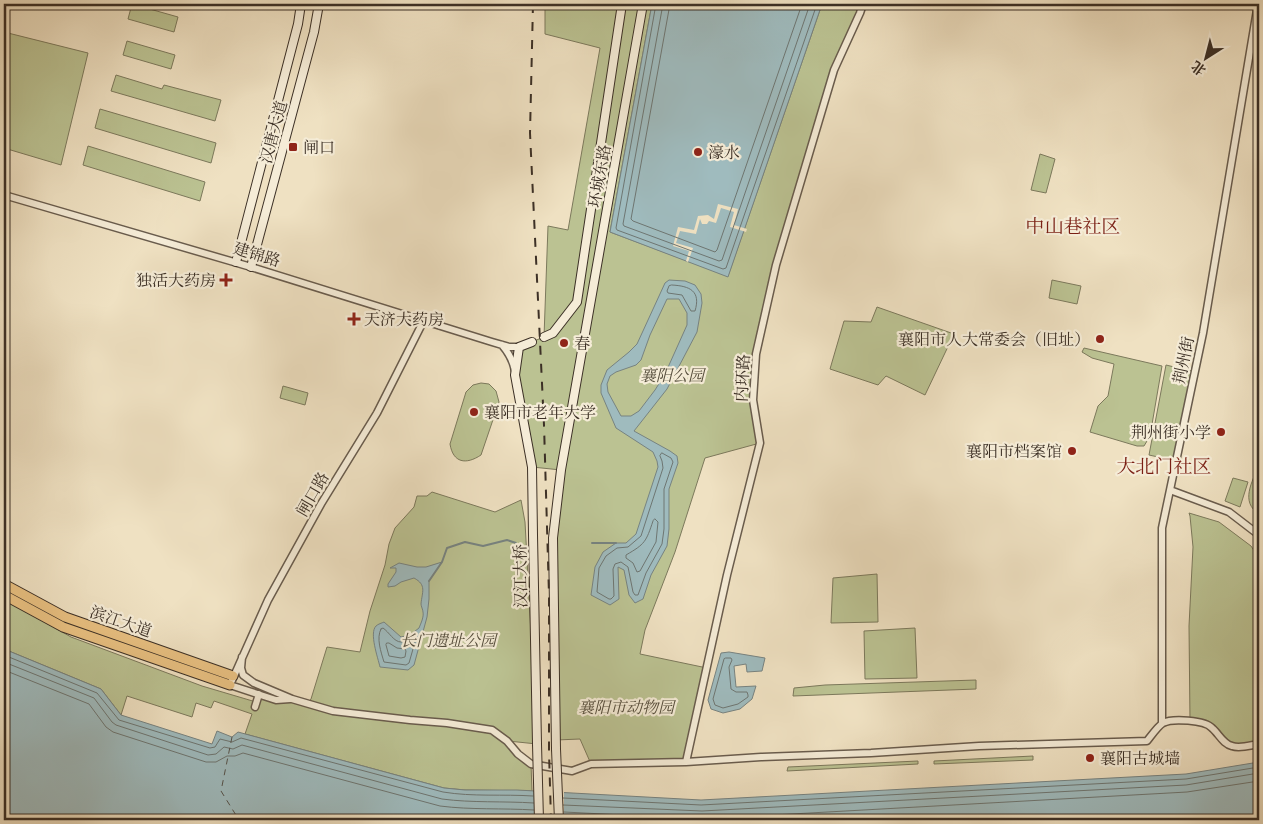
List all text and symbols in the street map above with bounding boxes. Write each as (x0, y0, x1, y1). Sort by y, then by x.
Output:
north arrow (1180, 32, 1230, 82)
text: 北 (1187, 56, 1210, 80)
street label: 汉唐大道 (255, 98, 293, 166)
place label: 闸口 (303, 137, 335, 159)
marker: 闸口 (287, 141, 299, 153)
place label: 濠水 (708, 142, 740, 164)
street label: 环城东路 (584, 143, 616, 210)
marker: 濠水 (692, 146, 704, 158)
district label: 中山巷社区 (1025, 214, 1121, 240)
street label: 建锦路 (231, 237, 283, 272)
place label: 独活大药房 (136, 270, 216, 292)
marker: 独活大药房 (220, 274, 232, 286)
place label: 天济大药房 (364, 309, 444, 331)
marker: 天济大药房 (348, 313, 360, 325)
place label: 襄阳市人大常委会（旧址） (898, 329, 1090, 351)
place label: 春 (574, 333, 590, 355)
marker: 襄阳市人大常委会（旧址） (1094, 333, 1106, 345)
street label: 荆州街 (1168, 334, 1200, 386)
marker: 春 (558, 337, 570, 349)
street label: 内环路 (731, 354, 755, 403)
park label: 襄阳公园 (640, 365, 707, 387)
place label: 襄阳市老年大学 (484, 402, 596, 424)
marker: 襄阳市老年大学 (468, 406, 480, 418)
place label: 荆州街小学 (1131, 422, 1211, 444)
marker: 荆州街小学 (1215, 426, 1227, 438)
place label: 襄阳市档案馆 (966, 441, 1062, 463)
marker: 襄阳市档案馆 (1066, 445, 1078, 457)
district label: 大北门社区 (1116, 454, 1212, 480)
street label: 闸口路 (291, 468, 334, 521)
street label: 汉江大桥 (509, 544, 533, 608)
street label: 滨江大道 (87, 601, 155, 643)
park label: 长门遗址公园 (400, 630, 499, 652)
park label: 襄阳市动物园 (578, 697, 677, 719)
place label: 襄阳古城墙 (1100, 748, 1180, 770)
marker: 襄阳古城墙 (1084, 752, 1096, 764)

